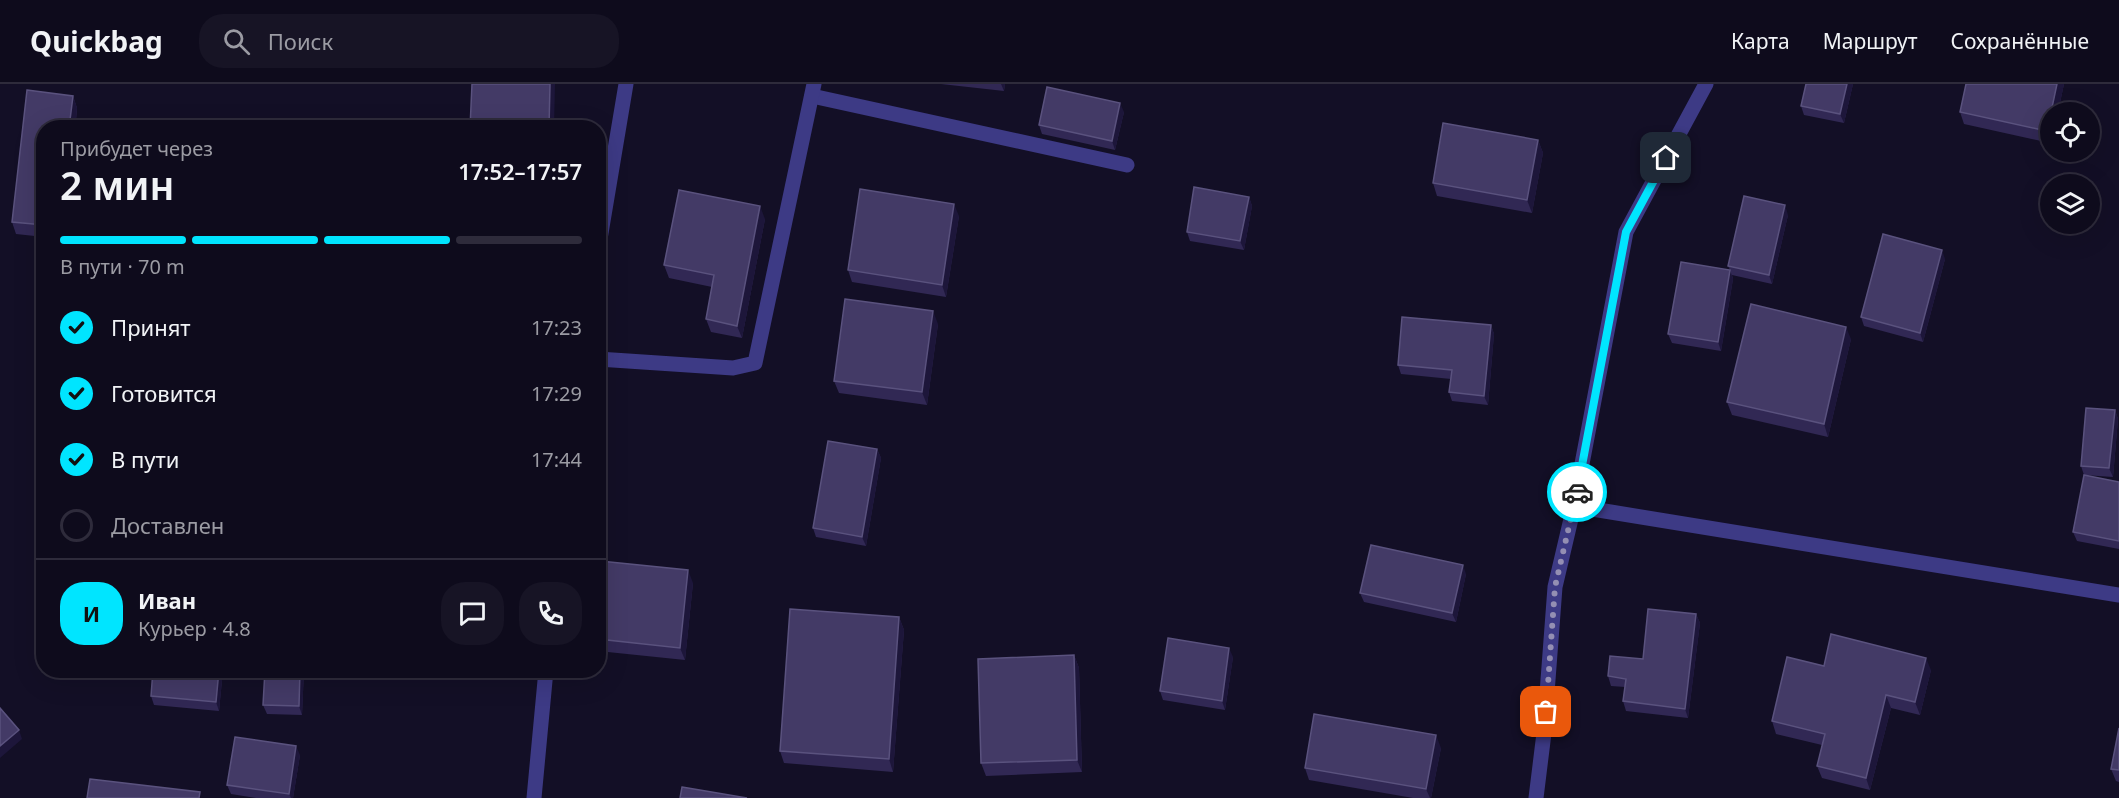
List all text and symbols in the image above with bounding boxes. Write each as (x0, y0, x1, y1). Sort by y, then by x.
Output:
search box (199, 14, 619, 68)
text: Quickbag (30, 22, 163, 60)
icon: search (220, 25, 253, 58)
text: Поиск (268, 26, 333, 56)
text: Карта (1731, 27, 1790, 55)
text: Маршрут (1823, 27, 1918, 55)
text: Сохранённые (1951, 27, 2089, 55)
map controls (2040, 102, 2100, 234)
button: locate (2040, 102, 2100, 162)
pin (1640, 132, 1691, 183)
text: Прибудет через (60, 135, 213, 162)
icon: home (1649, 141, 1682, 174)
text: 17:52–17:57 (458, 156, 582, 186)
text: 2 мин (60, 158, 175, 211)
button: layers (2040, 174, 2100, 234)
text: В пути · 70 m (60, 253, 185, 280)
icon: check (60, 311, 93, 344)
text: Принят (111, 312, 191, 342)
text: 17:23 (531, 314, 582, 341)
icon: check (60, 377, 93, 410)
text: Готовится (111, 378, 217, 408)
text: 17:29 (531, 380, 582, 407)
icon: check (60, 443, 93, 476)
text: В пути (111, 444, 179, 474)
text: 17:44 (531, 446, 582, 473)
courier (1547, 462, 1607, 522)
icon: car (1561, 476, 1594, 509)
text: Доставлен (111, 510, 224, 540)
button: chat (441, 582, 504, 645)
button: phone (519, 582, 582, 645)
text: Иван (138, 585, 196, 615)
text: И (83, 598, 100, 628)
text: Курьер · 4.8 (138, 615, 251, 642)
pin (1520, 686, 1571, 737)
icon: bag (1529, 695, 1562, 728)

